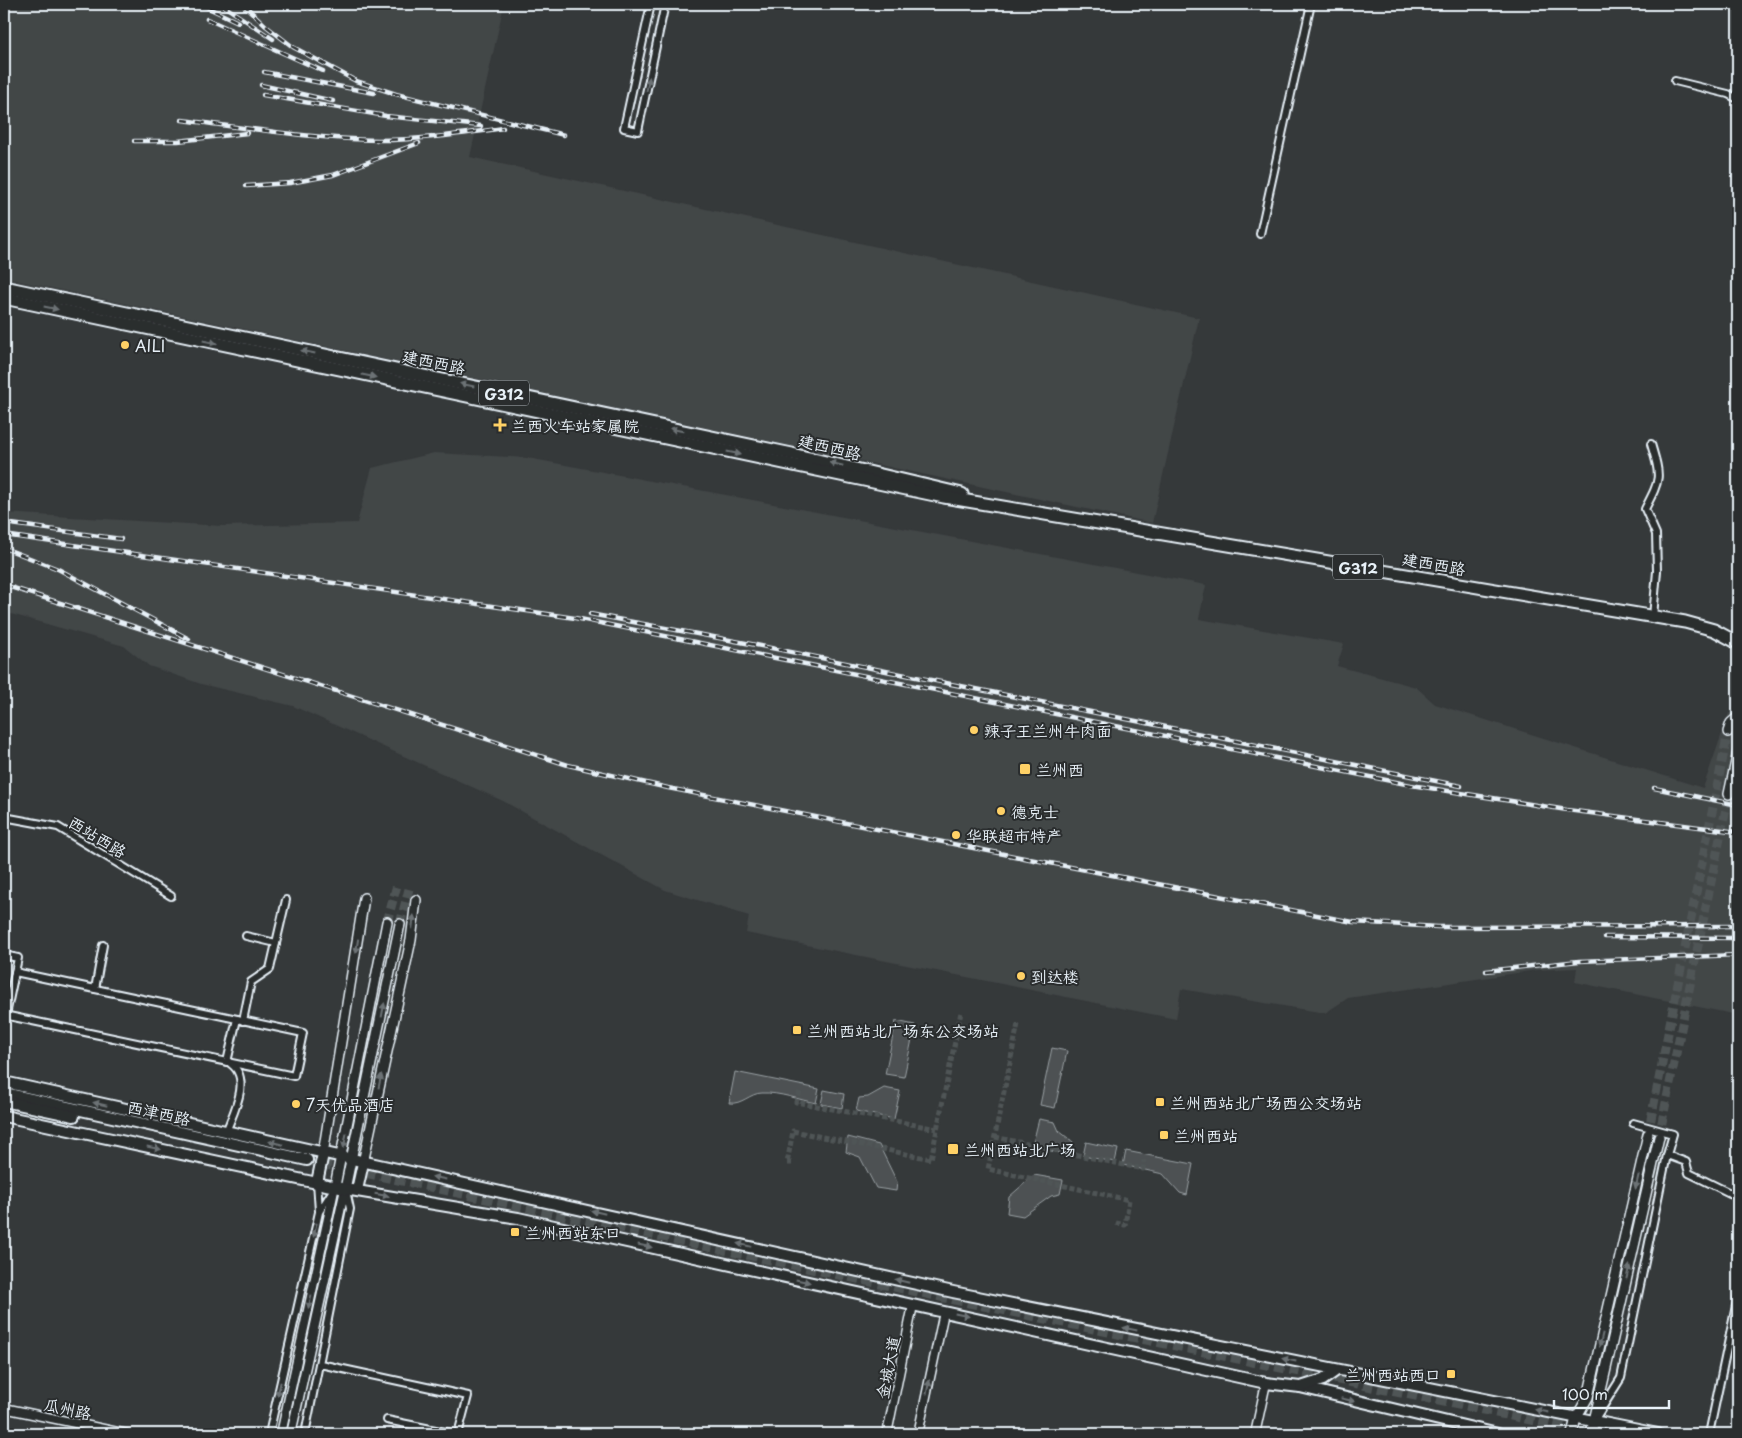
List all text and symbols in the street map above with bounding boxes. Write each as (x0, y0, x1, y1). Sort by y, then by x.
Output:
one-way arrow (644, 76, 652, 91)
one-way arrow (44, 305, 60, 313)
place label: AILI (135, 333, 165, 357)
one-way arrow (203, 338, 218, 346)
marker: AILI (119, 339, 131, 351)
street label: 建西西路 (400, 343, 468, 379)
one-way arrow (300, 348, 316, 356)
one-way arrow (362, 372, 377, 380)
road number: G312 (479, 380, 529, 406)
one-way arrow (459, 381, 475, 389)
place label: 兰西火车站家属院 (511, 413, 639, 437)
marker: 兰西火车站家属院 (493, 418, 507, 432)
one-way arrow (670, 426, 685, 434)
street label: 建西西路 (796, 427, 864, 465)
one-way arrow (726, 449, 741, 457)
one-way arrow (829, 460, 844, 468)
street label: 建西西路 (1400, 546, 1468, 580)
road number: G312 (1333, 554, 1383, 580)
place label: 辣子王兰州牛肉面 (984, 718, 1112, 742)
marker: 辣子王兰州牛肉面 (968, 724, 980, 736)
place label: 兰州西 (1036, 757, 1084, 781)
marker: 兰州西 (1018, 762, 1032, 776)
place label: 德克士 (1011, 799, 1059, 823)
marker: 德克士 (995, 805, 1007, 817)
street label: 西站西路 (64, 809, 132, 863)
place label: 华联超市特产 (966, 823, 1062, 847)
marker: 华联超市特产 (950, 829, 962, 841)
one-way arrow (409, 913, 417, 929)
one-way arrow (352, 938, 360, 954)
place label: 到达楼 (1031, 964, 1079, 988)
marker: 到达楼 (1015, 970, 1027, 982)
one-way arrow (379, 1001, 387, 1017)
place label: 兰州西站北广场东公交场站 (807, 1018, 999, 1042)
marker: 兰州西站北广场东公交场站 (791, 1024, 803, 1036)
one-way arrow (377, 1072, 385, 1088)
place label: 兰州西站北广场西公交场站 (1170, 1090, 1362, 1114)
place label: 7天优品酒店 (306, 1092, 395, 1116)
street label: 西津西路 (125, 1094, 193, 1130)
marker: 兰州西站北广场西公交场站 (1154, 1096, 1166, 1108)
marker: 7天优品酒店 (290, 1098, 302, 1110)
one-way arrow (92, 1100, 107, 1108)
place label: 兰州西站 (1174, 1123, 1238, 1147)
marker: 兰州西站 (1158, 1129, 1170, 1141)
one-way arrow (340, 1134, 348, 1150)
place label: 兰州西站北广场 (964, 1137, 1076, 1161)
one-way arrow (268, 1139, 283, 1147)
marker: 兰州西站北广场 (946, 1142, 960, 1156)
one-way arrow (147, 1144, 162, 1152)
one-way arrow (431, 1174, 446, 1182)
one-way arrow (1633, 1174, 1641, 1189)
one-way arrow (375, 1191, 391, 1199)
one-way arrow (590, 1208, 605, 1216)
place label: 兰州西站东口 (525, 1220, 621, 1244)
one-way arrow (311, 1223, 319, 1238)
marker: 兰州西站东口 (509, 1226, 521, 1238)
one-way arrow (736, 1241, 751, 1249)
one-way arrow (637, 1242, 652, 1250)
one-way arrow (1624, 1264, 1632, 1279)
one-way arrow (796, 1277, 812, 1285)
one-way arrow (895, 1277, 910, 1285)
one-way arrow (306, 1295, 314, 1310)
one-way arrow (955, 1312, 971, 1320)
one-way arrow (1122, 1325, 1137, 1333)
street label: 金城大道 (869, 1333, 905, 1401)
one-way arrow (1597, 1333, 1605, 1348)
one-way arrow (1281, 1356, 1297, 1364)
place label: 兰州西站西口 (1345, 1362, 1441, 1386)
marker: 兰州西站西口 (1445, 1368, 1457, 1380)
one-way arrow (925, 1378, 933, 1394)
scale bar (1554, 1378, 1670, 1410)
one-way arrow (275, 1381, 283, 1396)
text: 100 m (1562, 1382, 1608, 1405)
street label: 瓜州路 (42, 1391, 94, 1425)
one-way arrow (1340, 1396, 1355, 1404)
one-way arrow (1534, 1407, 1549, 1415)

